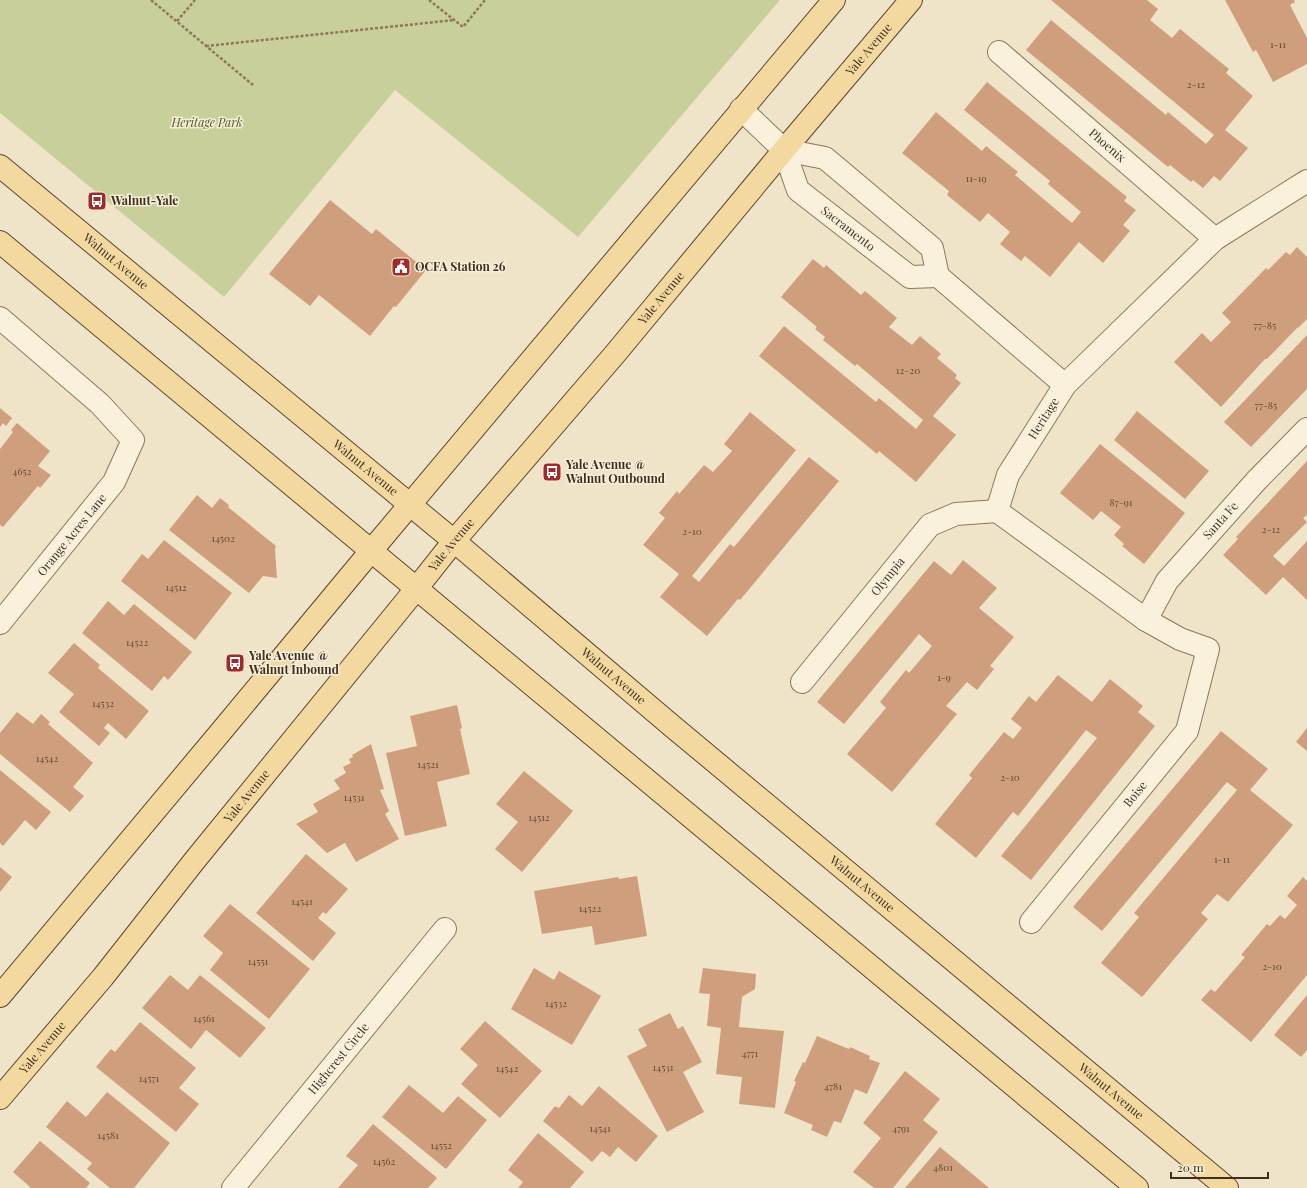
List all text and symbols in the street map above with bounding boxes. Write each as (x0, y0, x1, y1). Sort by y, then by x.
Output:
street label: Yale Avenue (841, 19, 895, 79)
house number: 1-11 (1270, 37, 1286, 51)
house number: 2-12 (1187, 77, 1205, 91)
park label: Heritage Park (170, 114, 243, 130)
street label: Phoenix (1086, 125, 1130, 166)
house number: 11-19 (965, 171, 987, 185)
bus stop icon: Walnut-Yale (86, 190, 108, 212)
place label: Walnut-Yale (110, 192, 178, 208)
street label: Sacramento (818, 202, 879, 254)
street label: Walnut Avenue (80, 228, 152, 292)
public building icon: OCFA Station 26 (390, 256, 412, 278)
place label: OCFA Station 26 (415, 258, 506, 274)
street label: Yale Avenue (633, 268, 687, 328)
house number: 77-85 (1254, 318, 1276, 332)
house number: 12-20 (896, 363, 920, 377)
street label: Heritage (1024, 394, 1062, 442)
house number: 77-85 (1255, 398, 1277, 412)
street label: Walnut Avenue (329, 435, 402, 499)
place label: Yale Avenue @ Walnut Outbound (565, 456, 665, 486)
bus stop icon: Yale Avenue @ Walnut Outbound (541, 461, 563, 483)
house number: 4652 (12, 464, 32, 478)
street label: Orange Acres Lane (33, 490, 109, 579)
house number: 87-91 (1110, 495, 1133, 509)
street label: Santa Fe (1199, 498, 1241, 542)
street label: Yale Avenue (424, 514, 477, 575)
house number: 2-12 (1262, 522, 1280, 536)
house number: 2-10 (682, 524, 702, 538)
house number: 14502 (211, 531, 235, 545)
street label: Olympia (867, 553, 908, 599)
house number: 14512 (165, 580, 187, 594)
house number: 14522 (126, 635, 148, 649)
street label: Walnut Avenue (578, 643, 650, 708)
place label: Yale Avenue @ Walnut Inbound (248, 647, 339, 677)
bus stop icon: Yale Avenue @ Walnut Inbound (224, 652, 246, 674)
house number: 1-9 (937, 670, 951, 684)
house number: 14532 (92, 696, 114, 710)
house number: 14542 (36, 751, 58, 765)
house number: 14521 (417, 757, 439, 771)
street label: Yale Avenue (219, 766, 273, 826)
house number: 2-10 (1000, 770, 1020, 784)
street label: Boise (1119, 777, 1150, 810)
house number: 14531 (344, 790, 365, 804)
house number: 14512 (528, 810, 550, 824)
street label: Walnut Avenue (826, 851, 899, 915)
house number: 1-11 (1214, 852, 1230, 866)
house number: 14541 (291, 894, 313, 908)
house number: 14522 (579, 901, 601, 915)
house number: 14551 (248, 954, 269, 968)
house number: 2-10 (1262, 959, 1282, 973)
house number: 14532 (545, 996, 567, 1010)
house number: 14561 (193, 1011, 215, 1025)
street label: Yale Avenue (15, 1018, 69, 1077)
street label: Highcrest Circle (304, 1019, 372, 1097)
house number: 4771 (742, 1046, 759, 1060)
street label: Walnut Avenue (1075, 1058, 1148, 1122)
house number: 14531 (653, 1060, 674, 1074)
house number: 14542 (496, 1061, 518, 1075)
house number: 14571 (139, 1071, 160, 1085)
house number: 4781 (824, 1079, 842, 1093)
house number: 14541 (589, 1121, 611, 1135)
house number: 4791 (892, 1121, 910, 1135)
house number: 14581 (97, 1128, 119, 1142)
house number: 14552 (430, 1138, 452, 1152)
house number: 14562 (373, 1154, 396, 1168)
scale bar (1171, 1154, 1268, 1180)
text: 20 m (1177, 1159, 1204, 1175)
house number: 4801 (933, 1160, 953, 1174)

